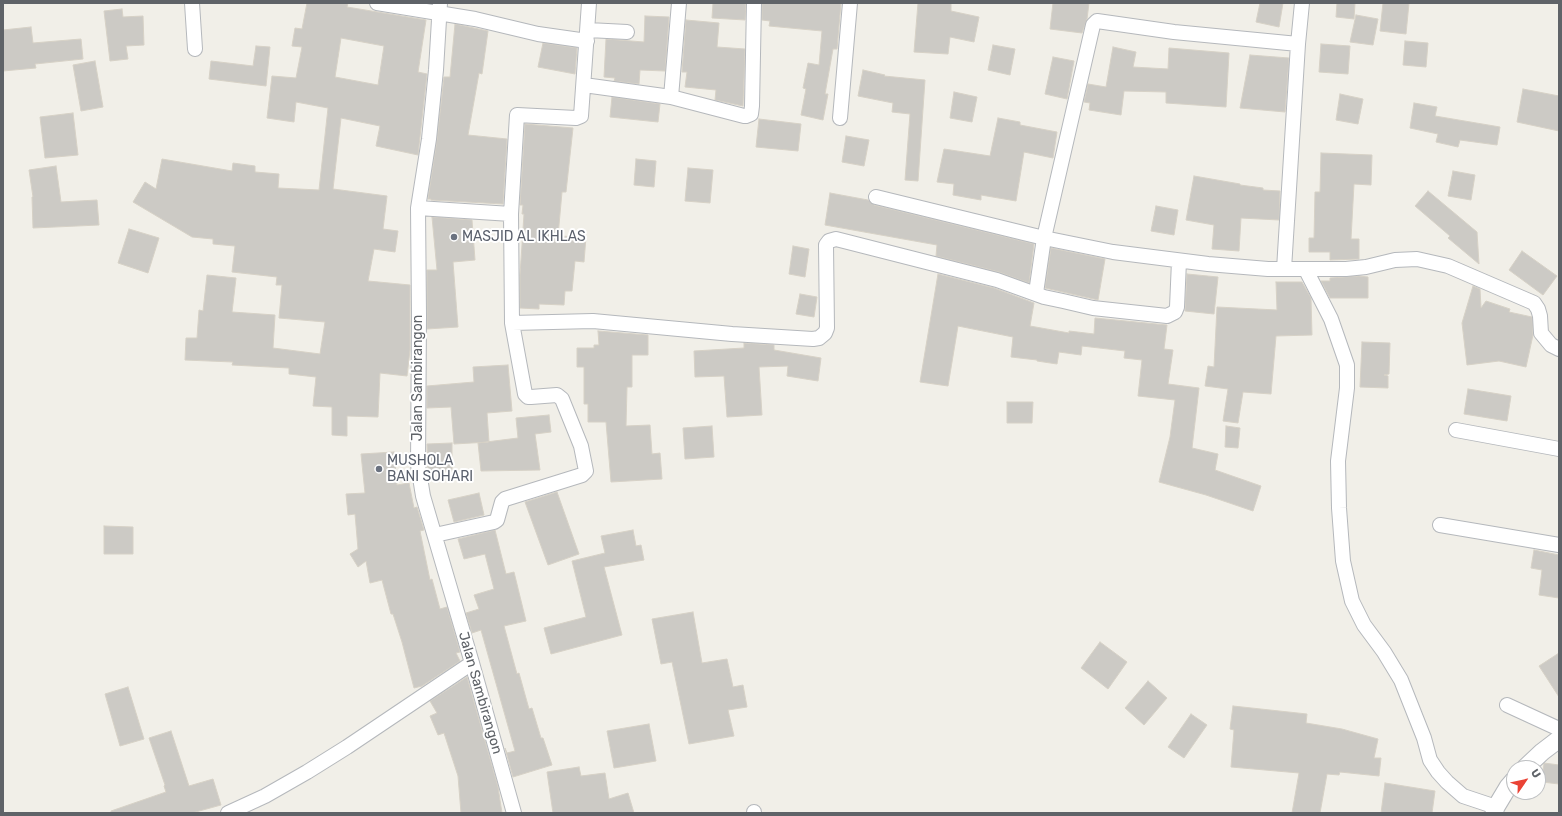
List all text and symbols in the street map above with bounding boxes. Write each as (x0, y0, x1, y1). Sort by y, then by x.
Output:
place label: MASJID AL IKHLAS (462, 229, 586, 245)
marker: MASJID AL IKHLAS (449, 232, 459, 242)
street label: Jalan Sambirangon (410, 315, 426, 441)
place label: MUSHOLA BANI SOHARI (387, 453, 473, 486)
marker: MUSHOLA BANI SOHARI (374, 464, 384, 474)
street label: Jalan Sambirangon (454, 630, 506, 756)
north arrow (1506, 760, 1546, 800)
text: U (1528, 767, 1543, 781)

